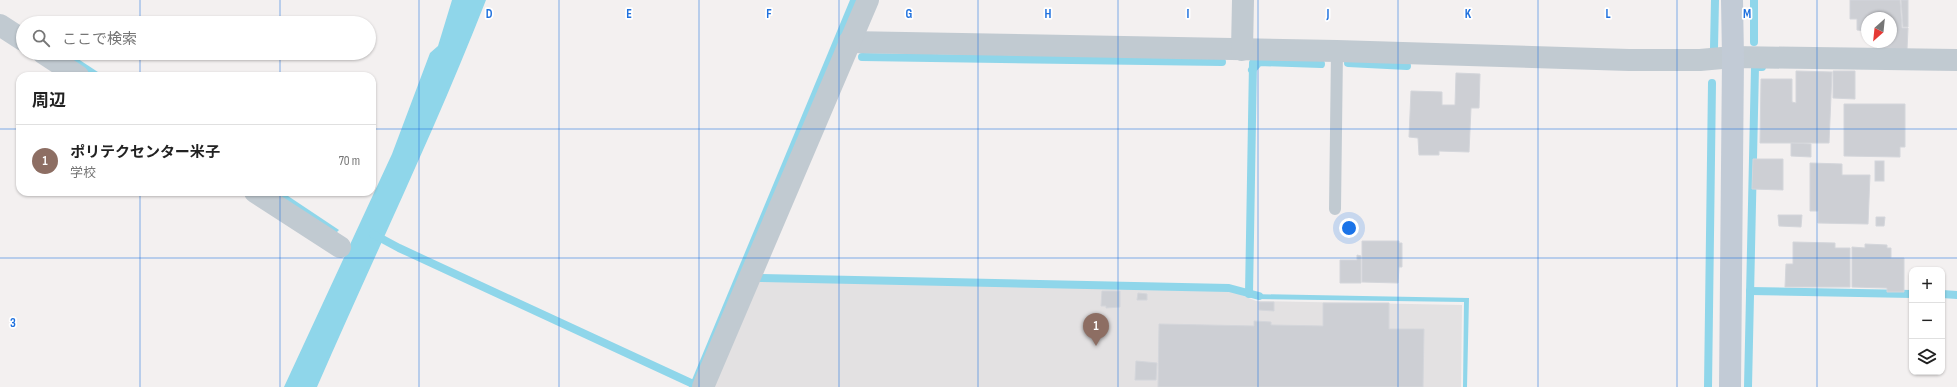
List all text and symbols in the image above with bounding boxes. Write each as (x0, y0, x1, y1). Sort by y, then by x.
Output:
text: D (486, 6, 493, 22)
text: E (626, 6, 632, 22)
text: F (766, 6, 772, 22)
text: G (906, 6, 913, 22)
text: H (1045, 6, 1052, 22)
text: I (1187, 6, 1190, 22)
text: J (1326, 6, 1330, 22)
text: K (1465, 6, 1472, 22)
text: L (1605, 6, 1611, 22)
text: M (1743, 6, 1751, 22)
north arrow (1861, 12, 1897, 48)
search box (16, 16, 376, 60)
icon: search (30, 27, 52, 49)
text: ここで検索 (62, 30, 137, 49)
text: 周辺 (32, 91, 66, 111)
text: ポリテクセンター米子 (70, 143, 220, 162)
text: 1 (42, 153, 48, 169)
text: 70 m (339, 153, 360, 169)
text: 学校 (70, 165, 96, 181)
your location (1339, 218, 1359, 238)
map controls (1909, 267, 1945, 375)
button: + (1909, 267, 1945, 303)
button: − (1909, 303, 1945, 339)
pin: 1 (1083, 313, 1109, 346)
text: 3 (10, 315, 16, 331)
button: layers (1909, 339, 1945, 375)

